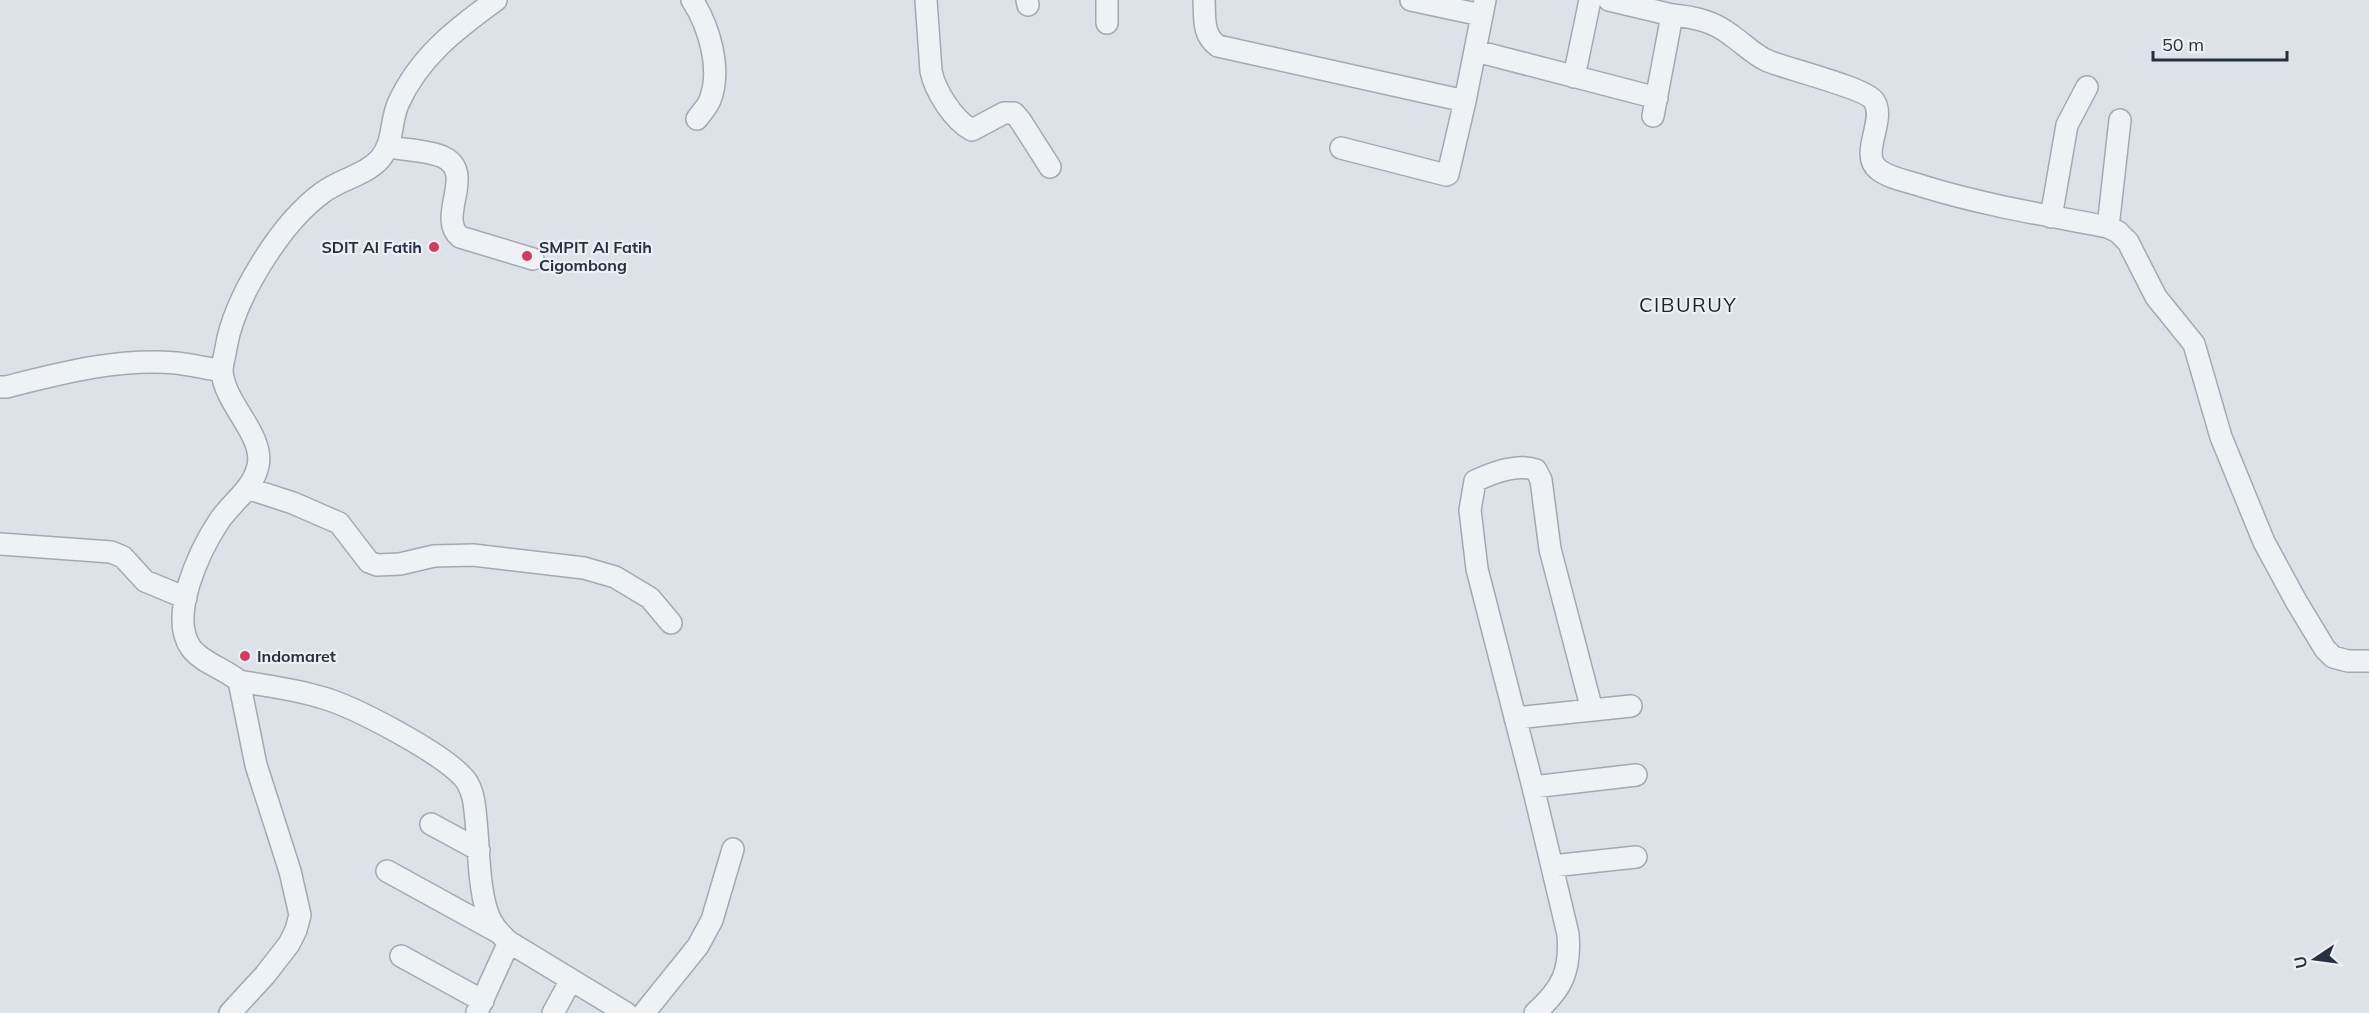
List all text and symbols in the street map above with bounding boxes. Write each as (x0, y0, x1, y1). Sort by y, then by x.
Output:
scale bar (2153, 24, 2286, 62)
text: 50 m (2162, 33, 2204, 56)
place label: SDIT Al Fatih (321, 237, 422, 257)
place label: SMPIT Al Fatih Cigombong (539, 237, 652, 275)
marker: SDIT Al Fatih (427, 240, 441, 254)
marker: SMPIT Al Fatih Cigombong (520, 249, 534, 263)
district label: CIBURUY (1639, 292, 1737, 317)
place label: Indomaret (257, 646, 336, 666)
marker: Indomaret (238, 649, 252, 663)
north arrow (2285, 929, 2345, 989)
text: U (2289, 954, 2311, 970)

